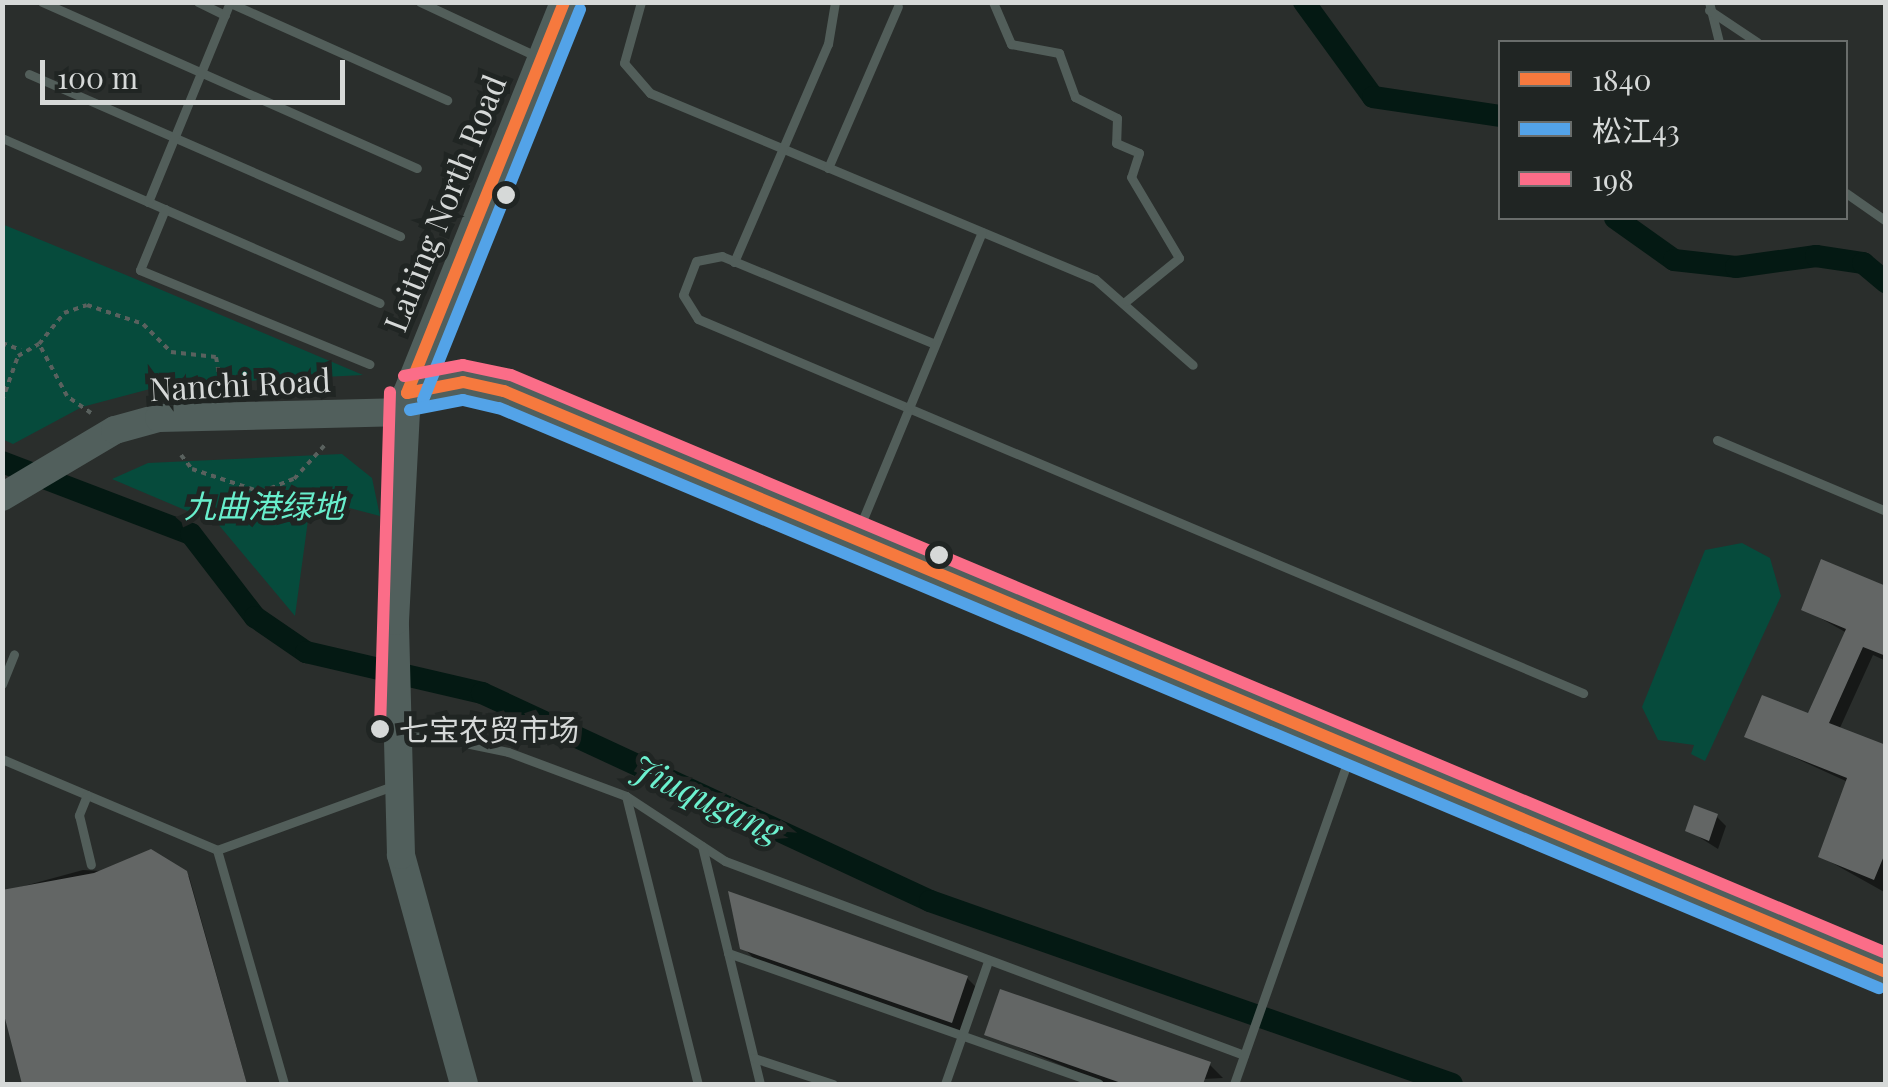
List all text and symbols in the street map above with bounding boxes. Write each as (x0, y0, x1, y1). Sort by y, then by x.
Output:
scale bar (45, 40, 350, 102)
legend (1498, 40, 1848, 220)
text: 100 m (57, 57, 138, 97)
text: 1840 (1592, 59, 1652, 99)
street label: Laiting North Road (375, 69, 513, 337)
text: 松江43 (1592, 110, 1680, 150)
text: 198 (1592, 159, 1634, 199)
unlabelled marker (496, 185, 516, 205)
street label: Nanchi Road (148, 360, 332, 408)
park label: 九曲港绿地 (184, 486, 344, 524)
unlabelled marker (929, 545, 949, 565)
place label: 七宝农贸市场 (399, 711, 579, 747)
marker: 七宝农贸市场 (370, 719, 390, 739)
water label: Jiuqugang (625, 745, 789, 851)

